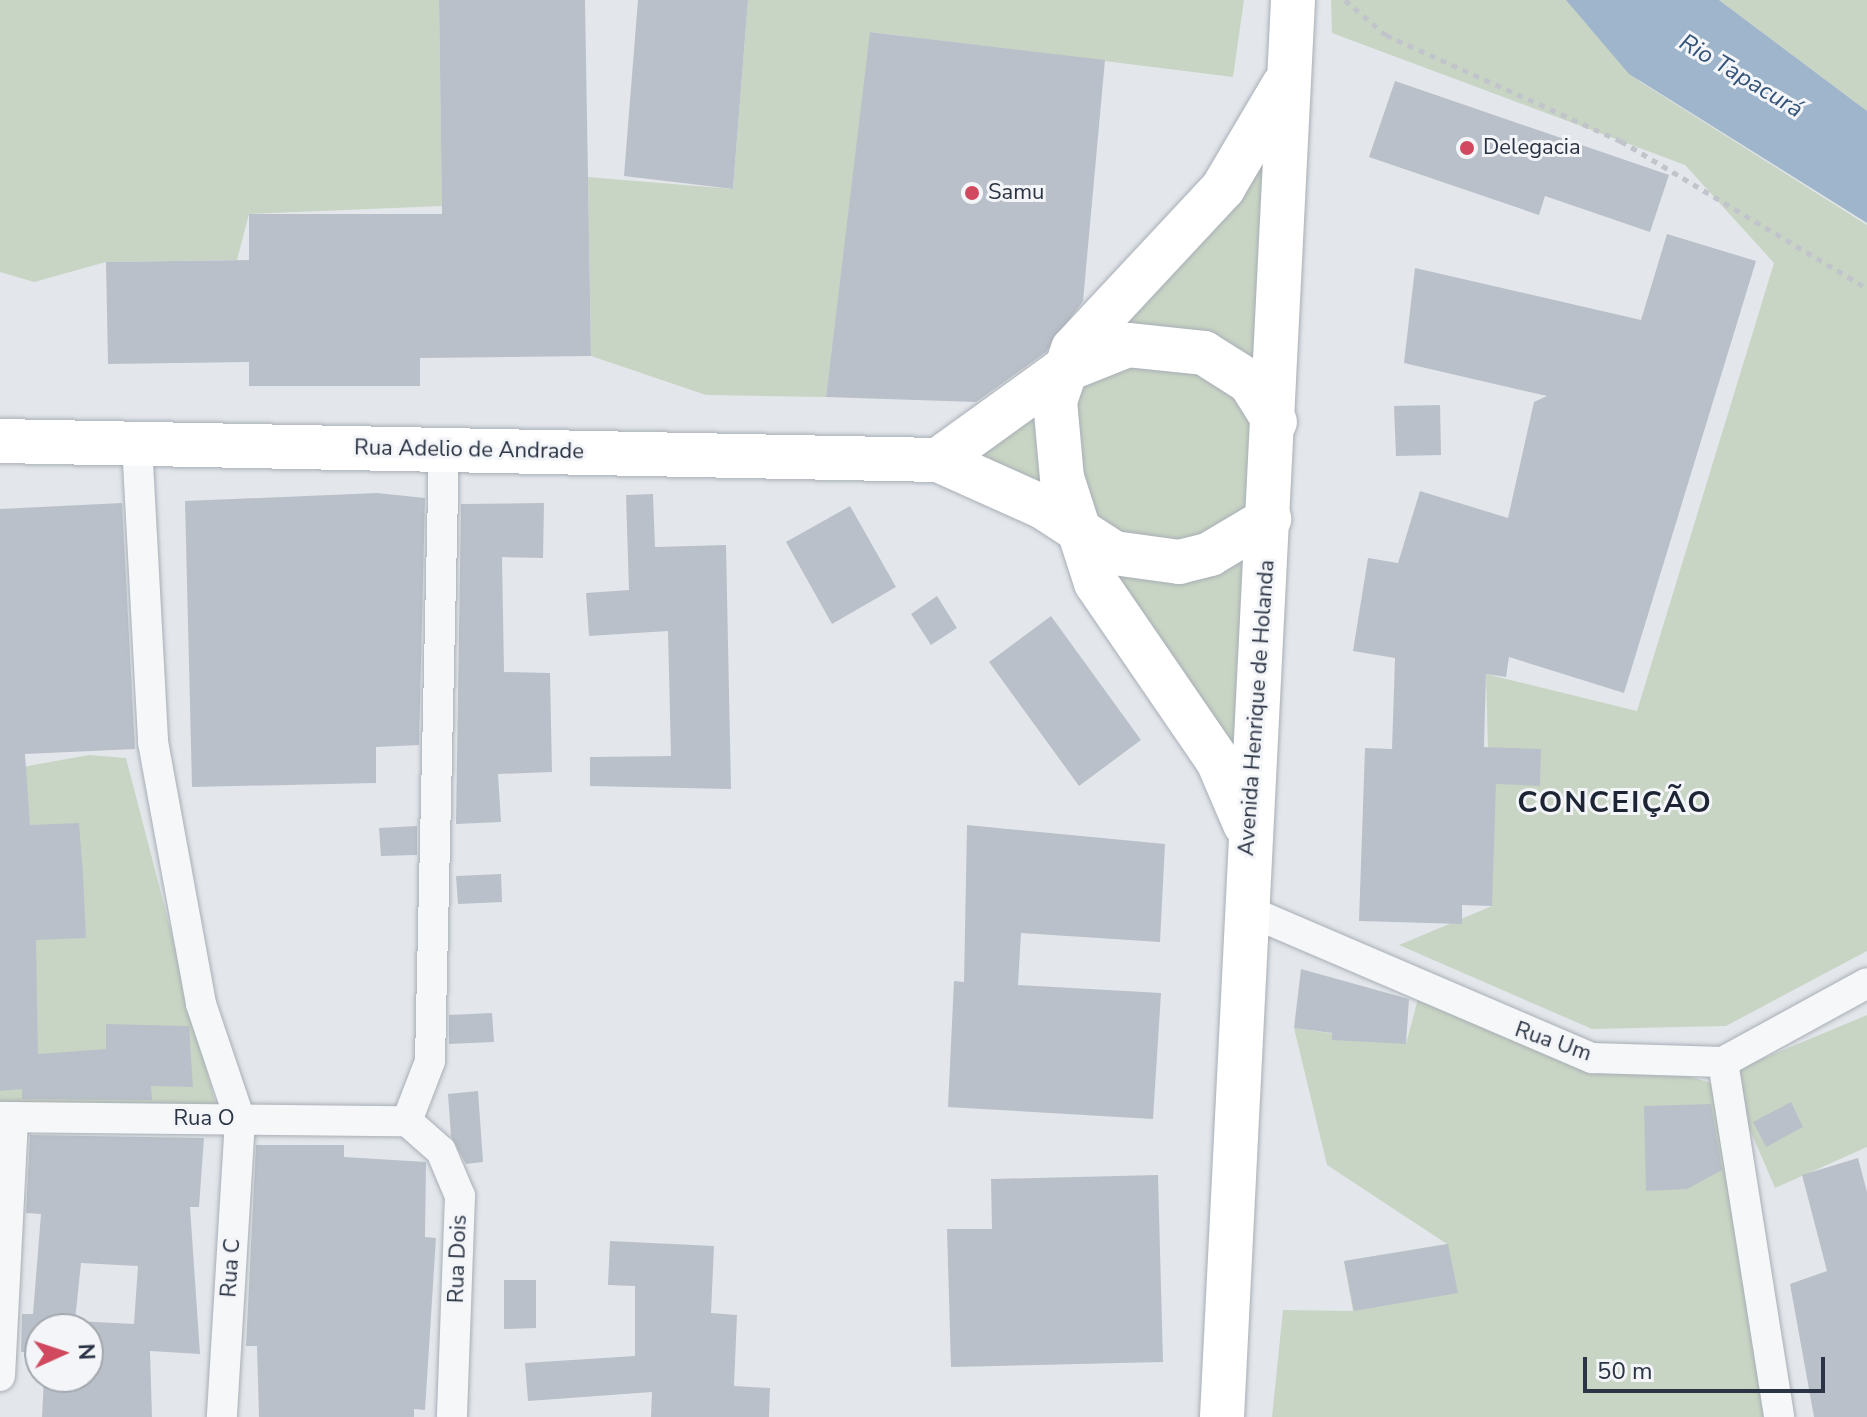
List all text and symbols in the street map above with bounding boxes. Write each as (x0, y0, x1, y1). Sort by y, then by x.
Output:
water label: Rio Tapacurá (1674, 28, 1808, 124)
place label: Delegacia (1483, 135, 1581, 161)
marker: Delegacia (1458, 139, 1476, 157)
place label: Samu (988, 180, 1044, 206)
marker: Samu (963, 184, 981, 202)
street label: Rua Adelio de Andrade (354, 435, 584, 465)
street label: Avenida Henrique de Holanda (1233, 559, 1281, 857)
district label: CONCEIÇÃO (1517, 785, 1713, 821)
street label: Rua Um (1511, 1017, 1595, 1067)
street label: Rua O (173, 1106, 235, 1132)
street label: Rua Dois (443, 1214, 473, 1304)
street label: Rua C (216, 1238, 246, 1298)
north arrow (24, 1313, 104, 1393)
scale bar (1587, 1341, 1829, 1391)
text: N (71, 1343, 101, 1361)
text: 50 m (1597, 1355, 1653, 1387)

